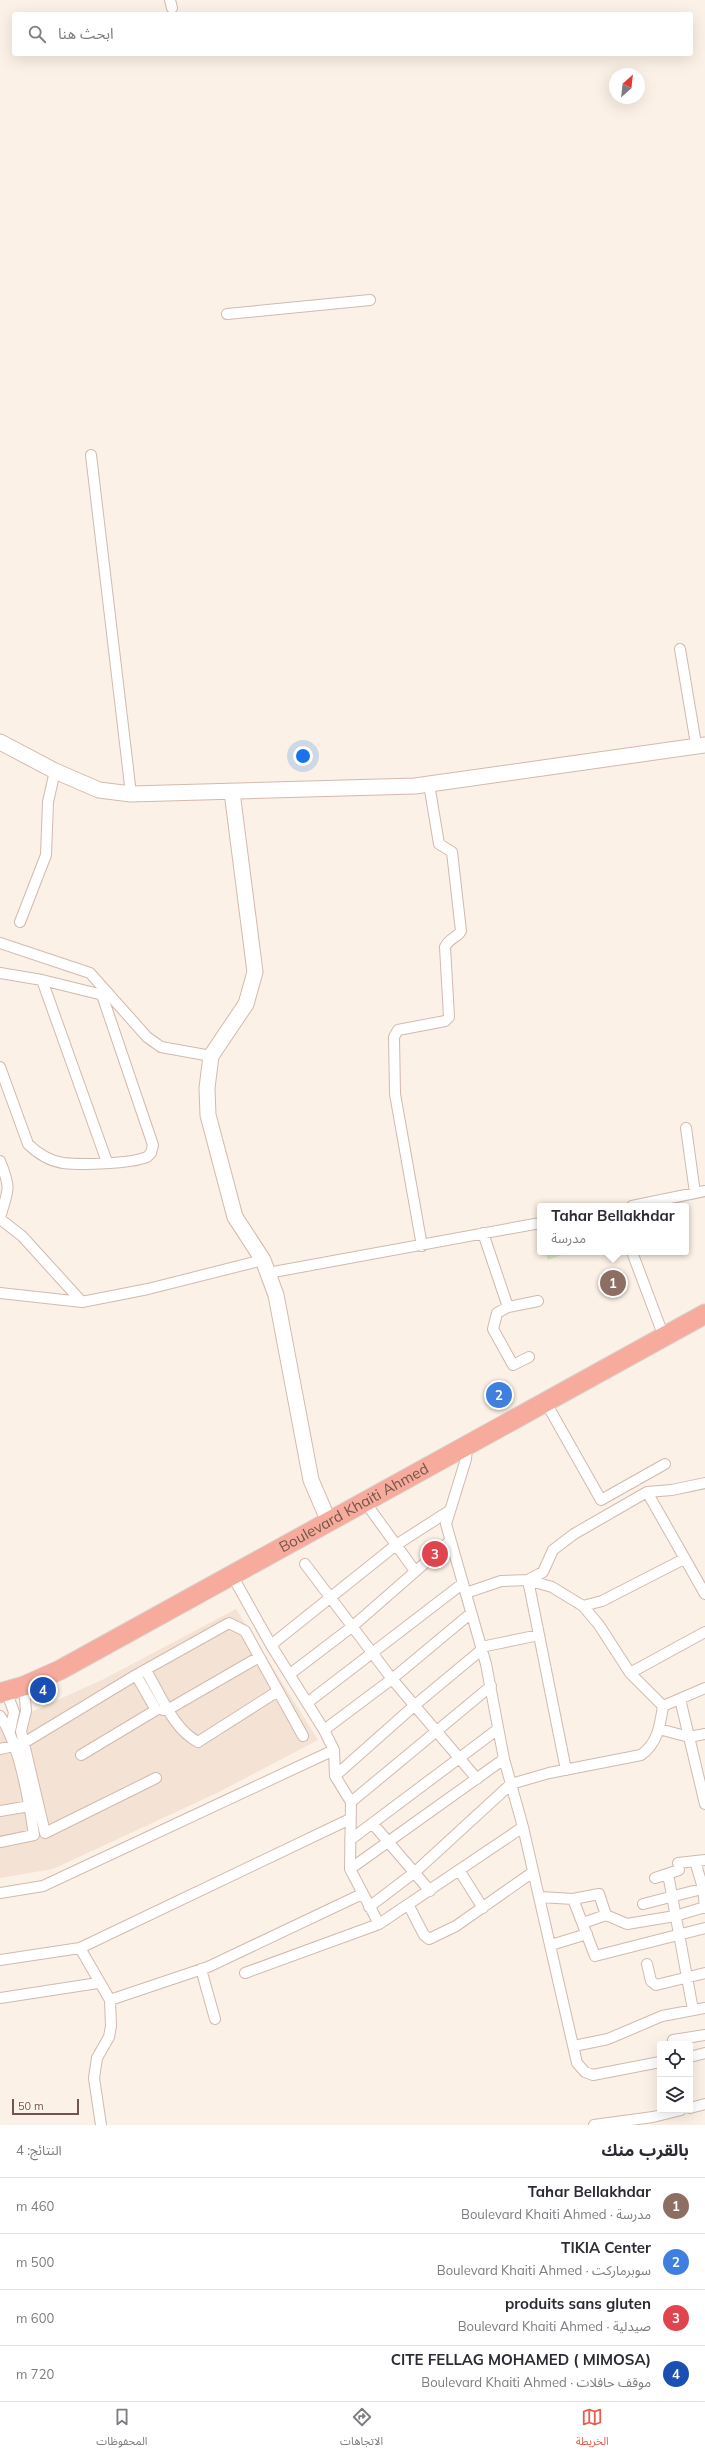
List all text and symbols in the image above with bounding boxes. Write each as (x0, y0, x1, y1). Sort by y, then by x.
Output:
search box (12, 12, 693, 56)
icon: search (26, 23, 48, 45)
text: ابحث هنا (58, 24, 114, 43)
north arrow (609, 68, 645, 104)
your location (293, 746, 313, 766)
popup (537, 1203, 689, 1255)
text: Tahar Bellakhdar (551, 1206, 675, 1225)
text: مدرسة (551, 1230, 586, 1246)
pin: 1 (600, 1268, 626, 1298)
pin: 2 (486, 1380, 512, 1410)
street label: Boulevard Khaiti Ahmed (275, 1458, 432, 1556)
pin: 3 (422, 1539, 448, 1569)
pin: 4 (30, 1675, 56, 1705)
map controls (657, 2041, 693, 2113)
button: locate (657, 2041, 693, 2077)
button: layers (657, 2077, 693, 2113)
scale bar (12, 2097, 79, 2116)
text: 50 m (18, 2099, 44, 2113)
text: بالقرب منك (601, 2139, 689, 2160)
text: النتائج: 4 (16, 2142, 62, 2158)
text: Tahar Bellakhdar (528, 2182, 651, 2201)
text: 460 m (16, 2198, 54, 2214)
text: 1 (672, 2198, 680, 2214)
text: مدرسة · Boulevard Khaiti Ahmed (461, 2206, 651, 2222)
text: TIKIA Center (561, 2238, 651, 2257)
text: 500 m (16, 2254, 54, 2270)
text: 2 (672, 2254, 680, 2270)
text: سوبرماركت · Boulevard Khaiti Ahmed (437, 2262, 651, 2278)
text: produits sans gluten (505, 2294, 651, 2313)
text: 600 m (16, 2310, 54, 2326)
text: 3 (672, 2310, 680, 2326)
text: صيدلية · Boulevard Khaiti Ahmed (458, 2318, 651, 2334)
text: CITE FELLAG MOHAMED ( MIMOSA) (391, 2350, 651, 2369)
text: 720 m (16, 2366, 54, 2382)
text: 4 (672, 2366, 680, 2382)
text: موقف حافلات · Boulevard Khaiti Ahmed (421, 2374, 651, 2390)
tab: المحفوظات (96, 2406, 147, 2453)
tab: الاتجاهات (340, 2406, 383, 2453)
tab: الخريطة (576, 2406, 609, 2453)

